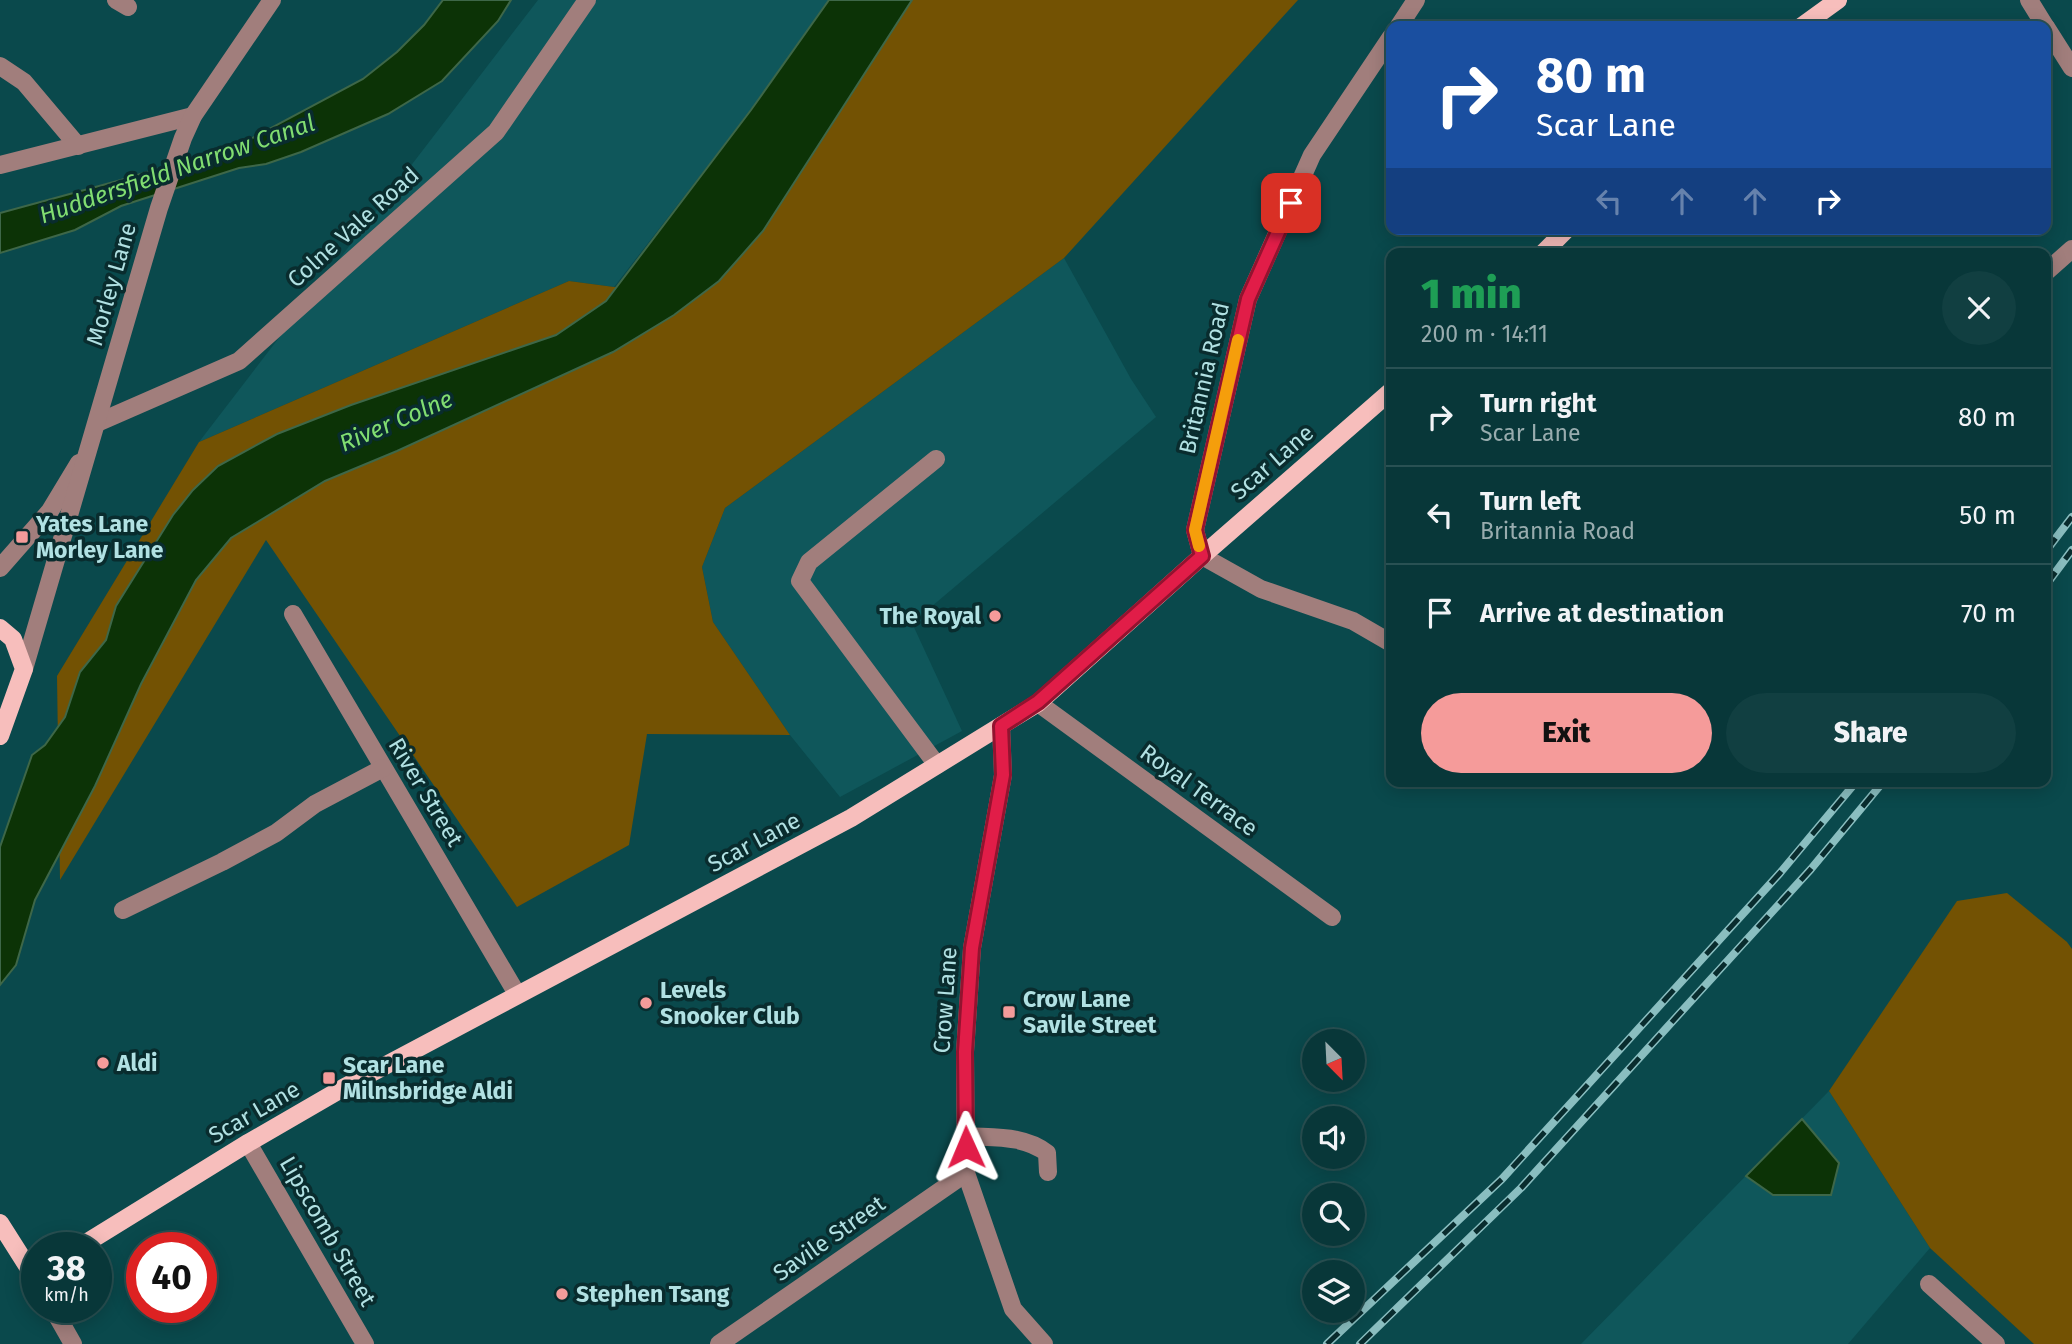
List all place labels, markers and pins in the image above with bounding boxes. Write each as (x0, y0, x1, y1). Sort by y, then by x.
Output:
pin (1261, 173, 1321, 233)
place label: Yates Lane Morley Lane (35, 510, 164, 564)
marker: Yates Lane Morley Lane (14, 529, 30, 545)
place label: The Royal (879, 602, 981, 630)
marker: The Royal (987, 608, 1003, 624)
place label: Levels Snooker Club (660, 976, 800, 1030)
place label: Crow Lane Savile Street (1023, 985, 1158, 1039)
marker: Levels Snooker Club (638, 995, 654, 1011)
marker: Crow Lane Savile Street (1001, 1004, 1017, 1020)
place label: Aldi (116, 1049, 158, 1077)
place label: Scar Lane Milnsbridge Aldi (343, 1051, 513, 1105)
marker: Aldi (95, 1055, 111, 1071)
marker: Scar Lane Milnsbridge Aldi (321, 1070, 337, 1086)
place label: Stephen Tsang (576, 1280, 730, 1308)
marker: Stephen Tsang (554, 1286, 570, 1302)

